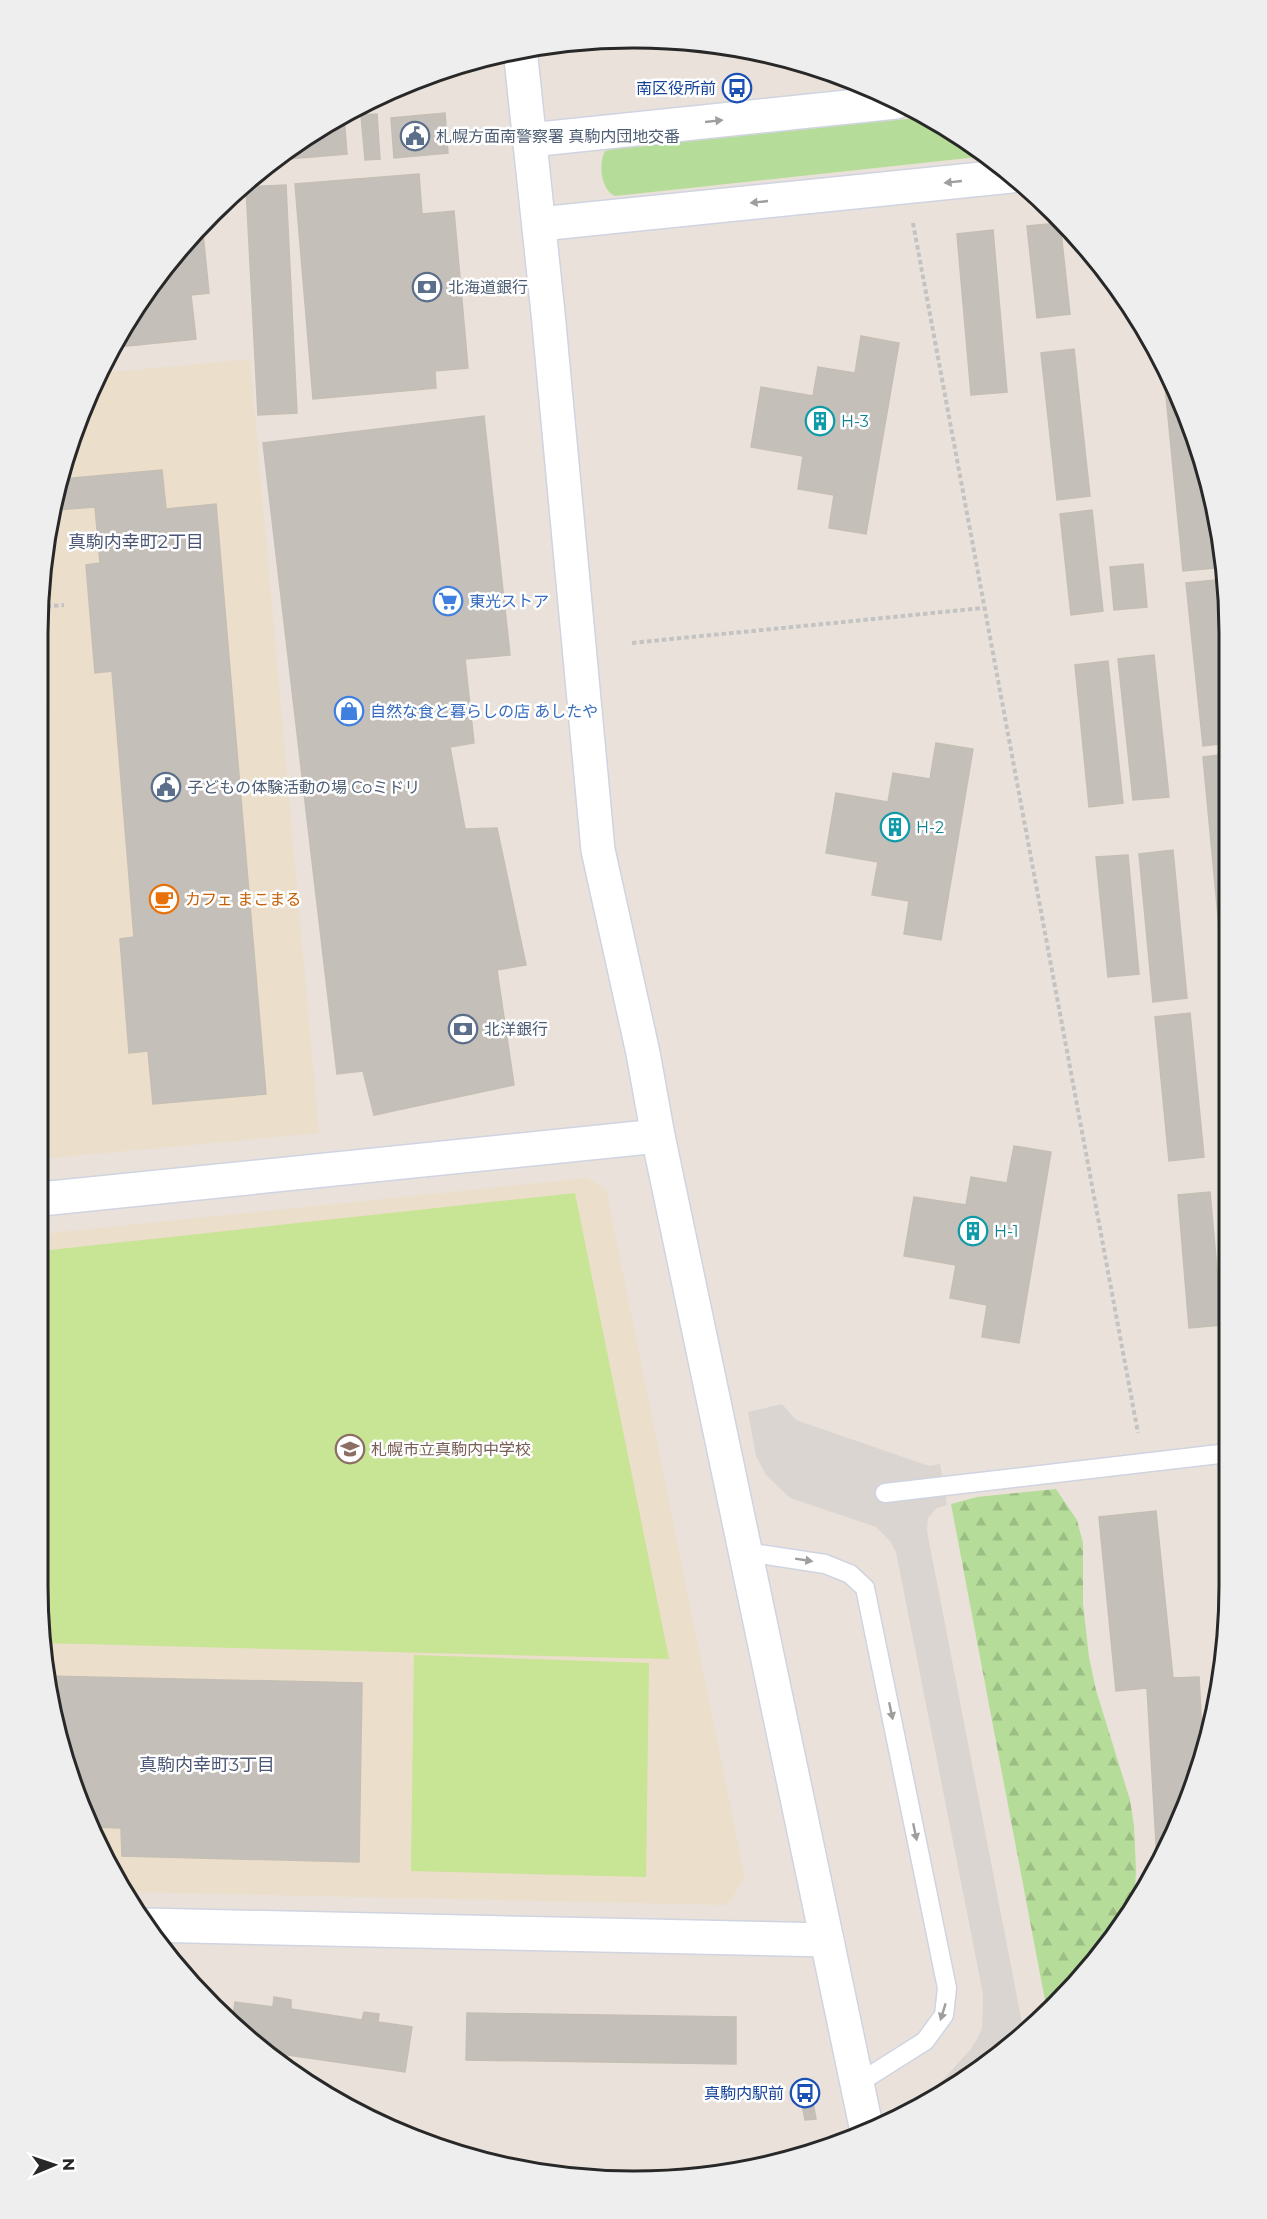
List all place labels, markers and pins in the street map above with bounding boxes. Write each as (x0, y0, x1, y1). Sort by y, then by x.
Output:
bus stop icon: 南区役所前 (721, 72, 753, 104)
place label: 南区役所前 (636, 79, 716, 98)
public building icon: 札幌方面南警察署 真駒内団地交番 (399, 120, 431, 152)
place label: 札幌方面南警察署 真駒内団地交番 (436, 127, 680, 146)
bank icon: 北海道銀行 (411, 271, 443, 303)
place label: 北海道銀行 (448, 278, 528, 297)
building icon: H-3 (804, 405, 836, 437)
place label: H-3 (841, 412, 869, 431)
supermarket icon: 東光ストア (432, 585, 464, 617)
place label: 東光ストア (469, 592, 549, 611)
shop icon: 自然な食と暮らしの店 あしたや (333, 695, 365, 727)
place label: 自然な食と暮らしの店 あしたや (370, 702, 598, 721)
public building icon: 子どもの体験活動の場 Coミドリ (150, 771, 182, 803)
place label: 子どもの体験活動の場 Coミドリ (187, 778, 420, 797)
building icon: H-2 (879, 811, 911, 843)
place label: H-2 (916, 818, 944, 837)
cafe icon: カフェ まこまる (148, 883, 180, 915)
place label: カフェ まこまる (185, 890, 301, 909)
bank icon: 北洋銀行 (447, 1013, 479, 1045)
place label: 北洋銀行 (484, 1020, 548, 1039)
building icon: H-1 (957, 1215, 989, 1247)
place label: H-1 (994, 1222, 1019, 1241)
school or university icon: 札幌市立真駒内中学校 (334, 1433, 366, 1465)
place label: 札幌市立真駒内中学校 (371, 1440, 531, 1459)
bus stop icon: 真駒内駅前 (789, 2077, 821, 2109)
place label: 真駒内駅前 (704, 2084, 784, 2103)

